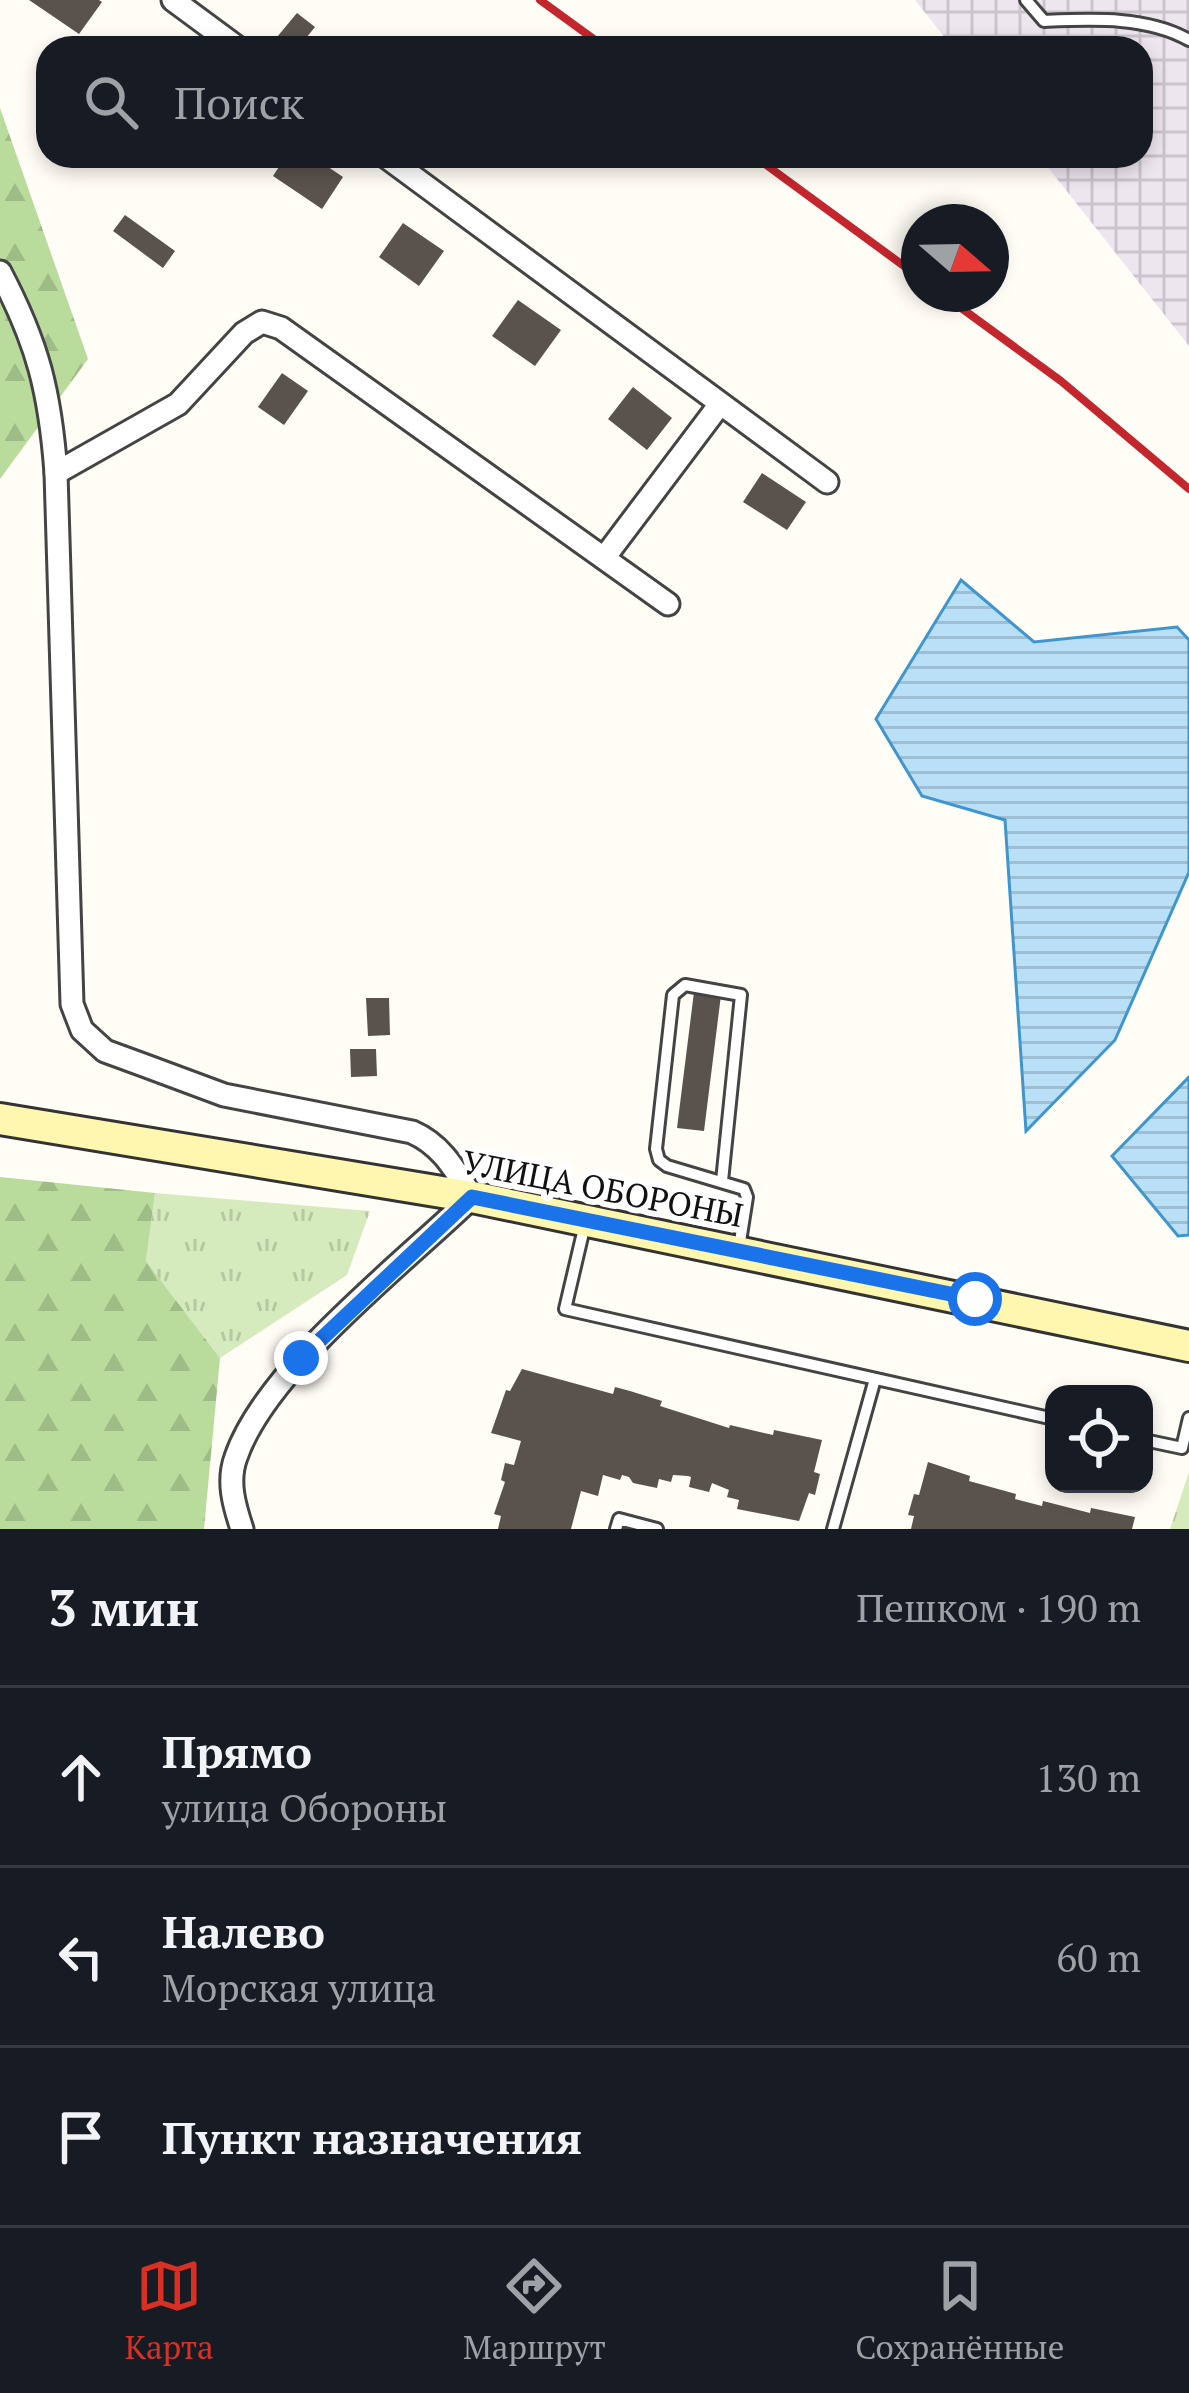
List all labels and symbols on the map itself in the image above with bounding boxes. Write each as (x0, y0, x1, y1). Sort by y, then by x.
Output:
north arrow (901, 204, 1009, 312)
street label: УЛИЦА ОБОРОНЫ (459, 1140, 747, 1236)
route start (948, 1272, 1002, 1326)
route end (274, 1331, 328, 1385)

